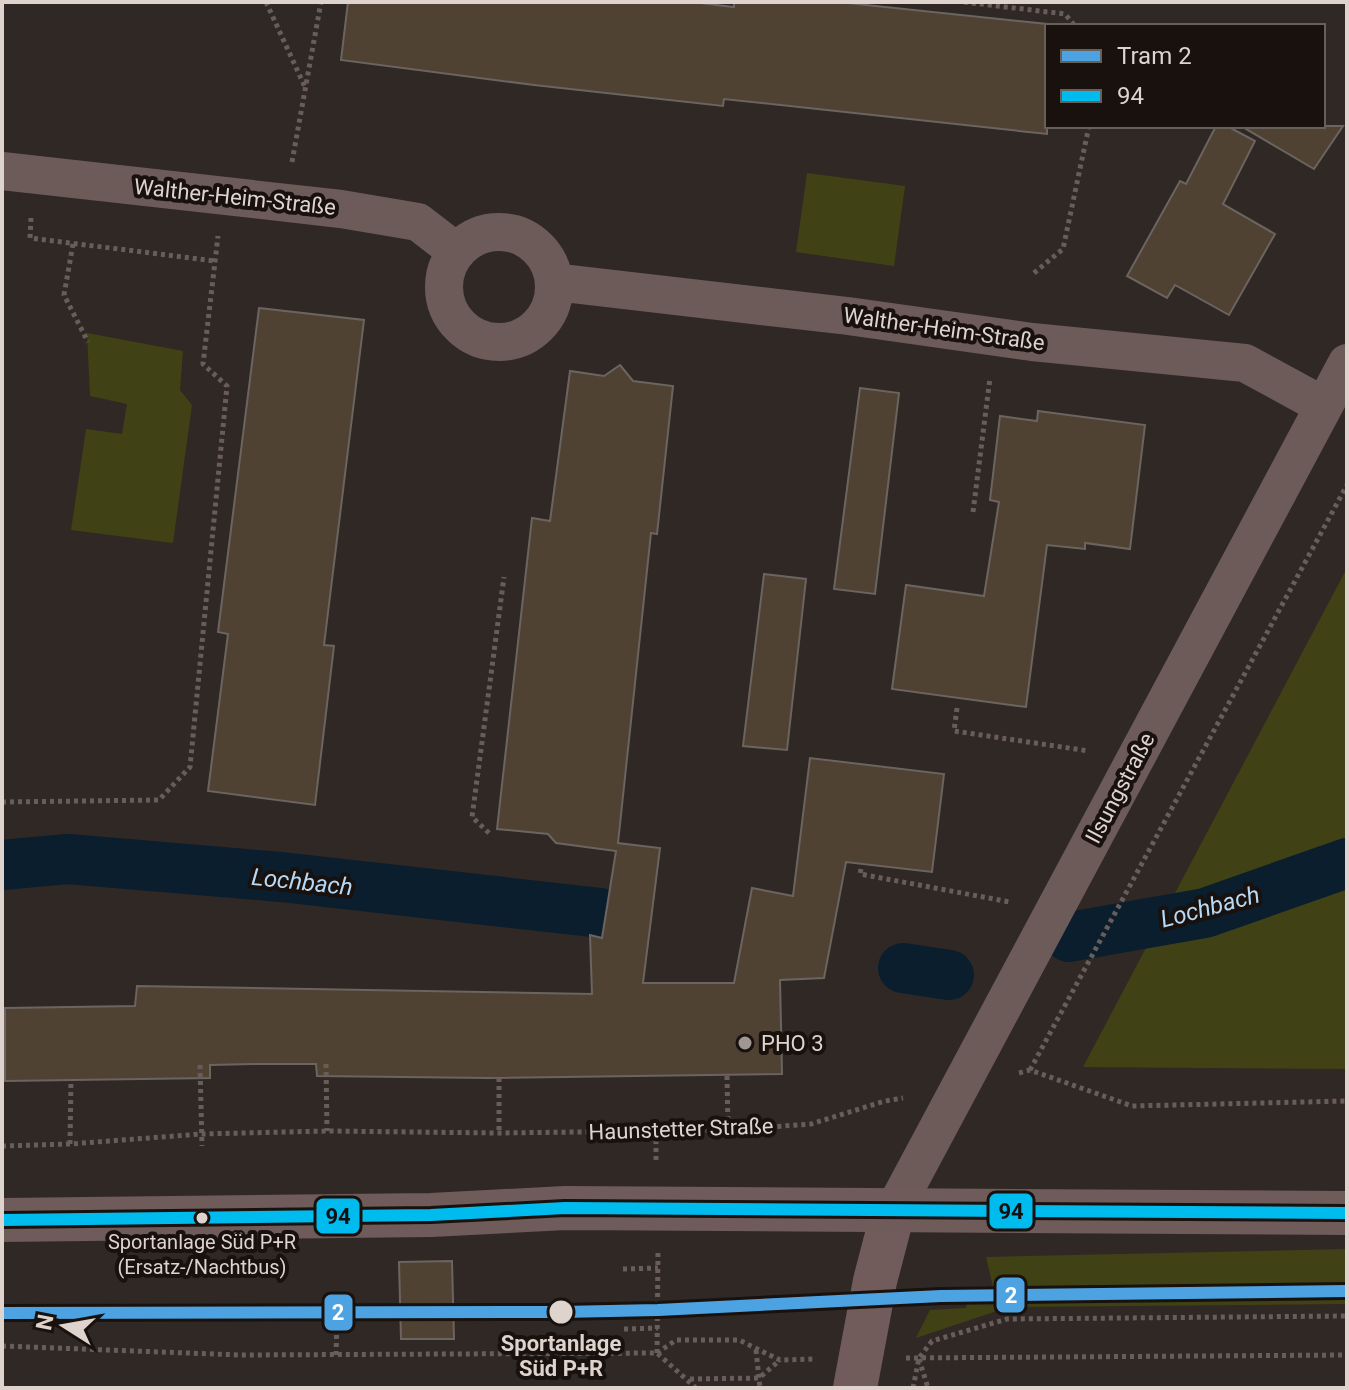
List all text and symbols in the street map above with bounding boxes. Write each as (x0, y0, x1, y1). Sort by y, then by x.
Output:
legend (1045, 24, 1325, 128)
text: Tram 2 (1117, 42, 1192, 70)
text: 94 (1117, 82, 1144, 110)
street label: Walther-Heim-Straße (133, 174, 337, 220)
street label: Walther-Heim-Straße (842, 302, 1046, 356)
street label: Ilsungstraße (1080, 728, 1160, 848)
water label: Lochbach (250, 863, 354, 901)
water label: Lochbach (1157, 880, 1263, 934)
place label: PHO 3 (761, 1031, 824, 1056)
marker: PHO 3 (736, 1034, 754, 1052)
street label: Haunstetter Straße (588, 1113, 774, 1145)
line badge: 94 (988, 1192, 1034, 1230)
line badge: 94 (315, 1197, 361, 1235)
text: 94 (998, 1199, 1024, 1224)
text: 94 (325, 1204, 351, 1229)
marker: Sportanlage Süd P+R (Ersatz-/Nachtbus) (194, 1210, 210, 1226)
place label: Sportanlage Süd P+R (Ersatz-/Nachtbus) (108, 1230, 296, 1279)
line badge: 2 (995, 1276, 1026, 1314)
text: 2 (1005, 1283, 1017, 1308)
north arrow (24, 1286, 104, 1366)
line badge: 2 (323, 1293, 354, 1332)
marker: Sportanlage Süd P+R (547, 1298, 575, 1326)
text: 2 (332, 1300, 344, 1325)
text: N (31, 1312, 59, 1332)
place label: Sportanlage Süd P+R (501, 1331, 621, 1381)

